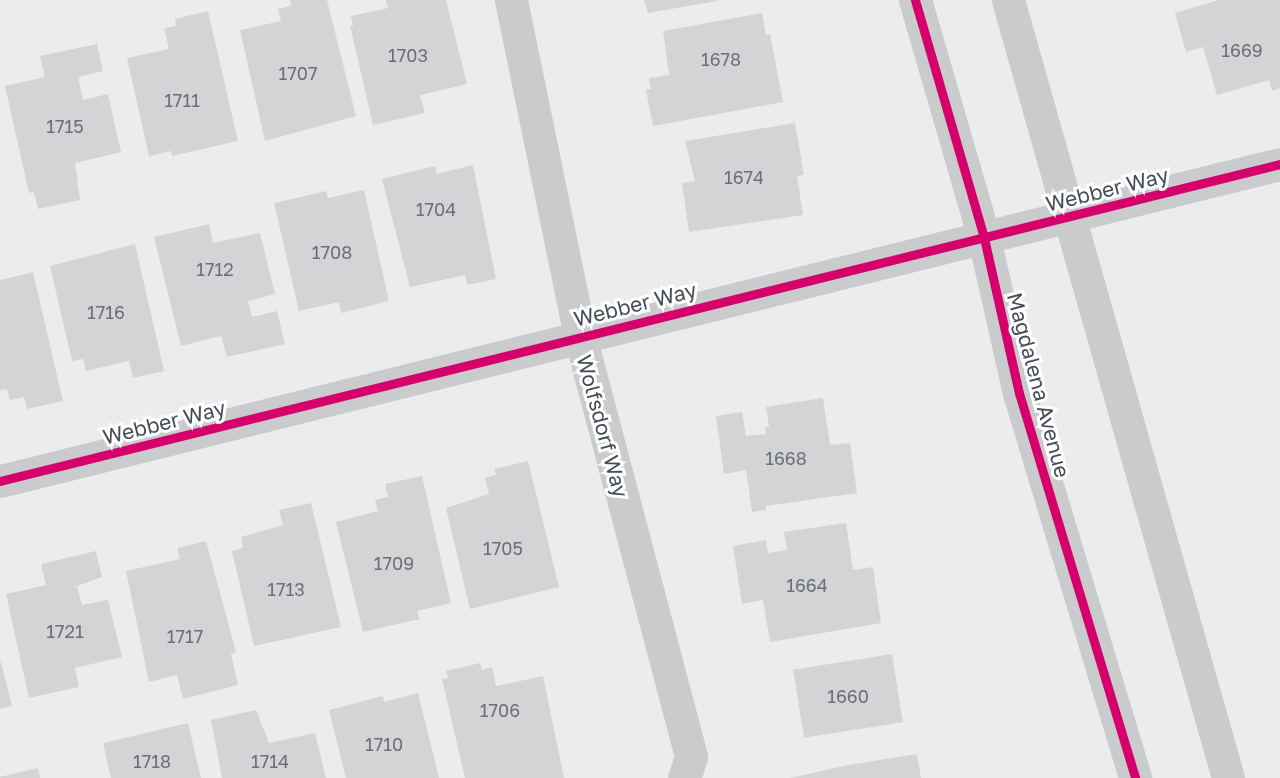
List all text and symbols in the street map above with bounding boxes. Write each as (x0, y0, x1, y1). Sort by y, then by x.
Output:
house number: 1669 (1221, 39, 1263, 61)
house number: 1703 (388, 44, 428, 66)
house number: 1678 (701, 48, 741, 70)
house number: 1707 (279, 62, 317, 84)
house number: 1711 (164, 89, 200, 111)
house number: 1715 (46, 115, 84, 137)
street label: Webber Way (1043, 162, 1171, 216)
house number: 1674 (724, 166, 764, 188)
house number: 1704 (416, 198, 456, 220)
house number: 1708 (312, 241, 352, 263)
house number: 1712 (196, 258, 234, 280)
street label: Webber Way (571, 277, 699, 331)
street label: Magdalena Avenue (1002, 290, 1076, 480)
house number: 1716 (87, 301, 125, 323)
street label: Wolfsdorf Way (572, 352, 634, 500)
street label: Webber Way (100, 395, 228, 449)
house number: 1668 (765, 447, 807, 469)
house number: 1705 (483, 537, 523, 559)
house number: 1709 (374, 552, 414, 574)
house number: 1664 (786, 574, 828, 596)
house number: 1713 (267, 578, 305, 600)
house number: 1721 (46, 620, 84, 642)
house number: 1717 (167, 625, 203, 647)
house number: 1660 (827, 685, 869, 707)
house number: 1706 (480, 699, 520, 721)
house number: 1710 (365, 733, 403, 755)
house number: 1718 (133, 750, 171, 772)
house number: 1714 (251, 750, 289, 772)

